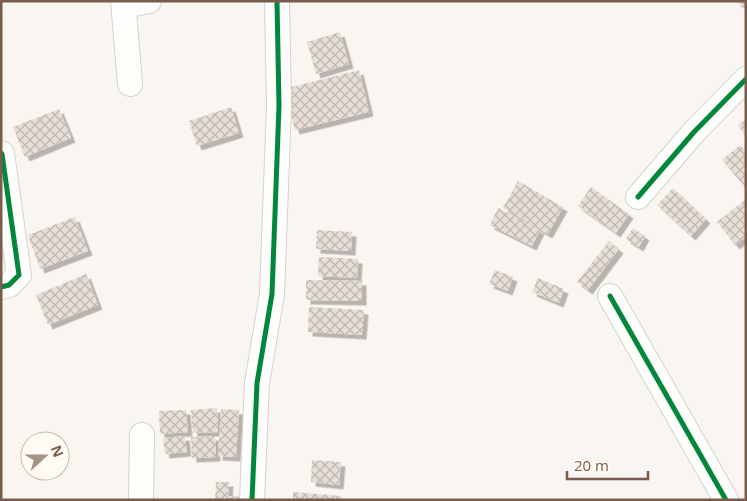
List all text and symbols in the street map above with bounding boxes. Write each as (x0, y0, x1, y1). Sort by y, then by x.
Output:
north arrow (20, 431, 70, 481)
text: N (47, 442, 69, 460)
scale bar (567, 448, 648, 480)
text: 20 m (574, 455, 609, 475)

